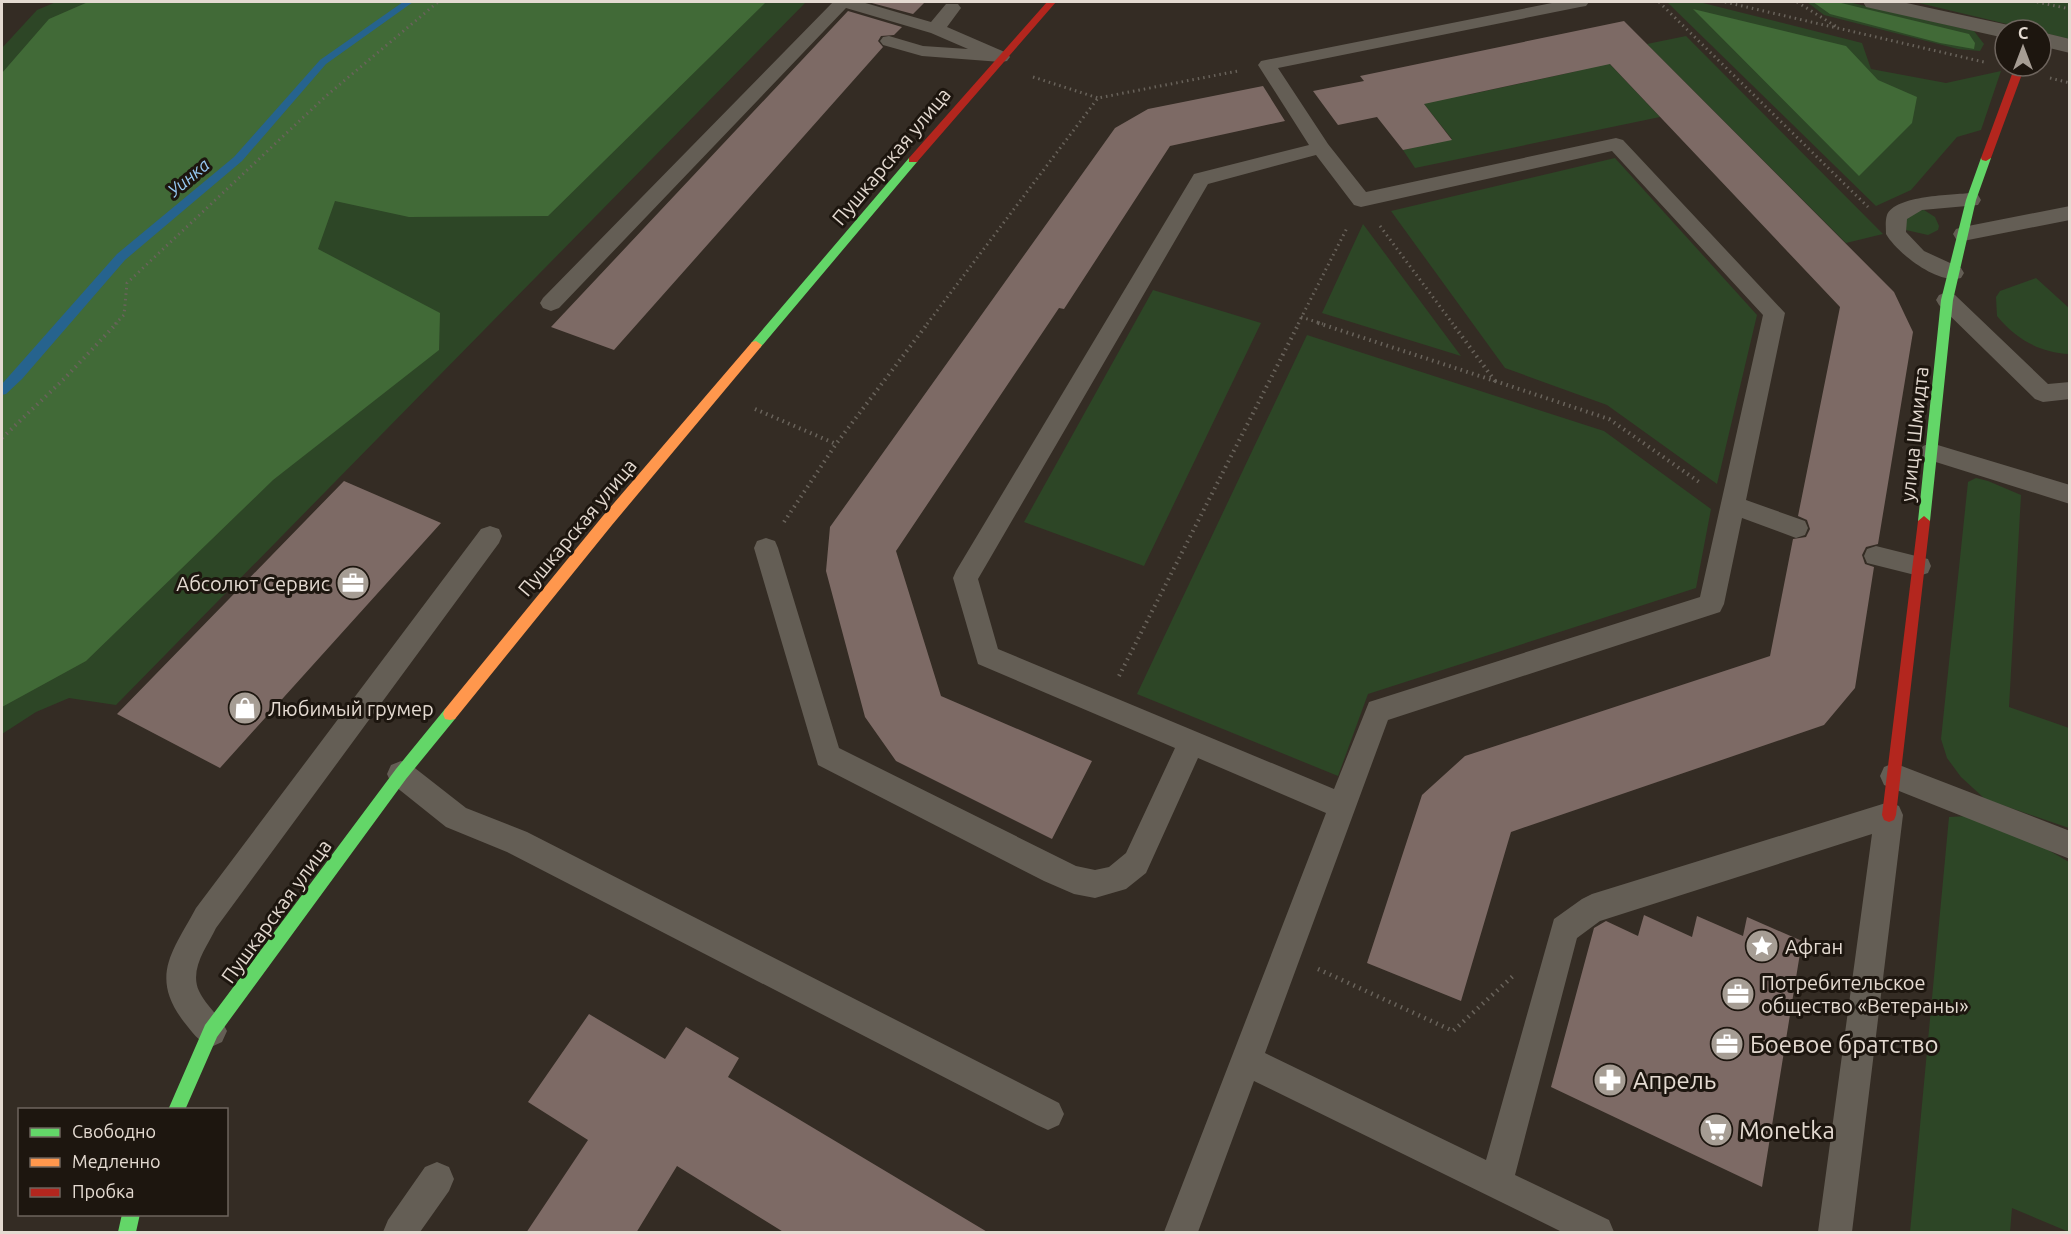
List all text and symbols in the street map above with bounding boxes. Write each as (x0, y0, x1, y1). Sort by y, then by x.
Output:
north arrow (1993, 18, 2053, 78)
text: С (2018, 24, 2028, 42)
street label: Пушкарская улица (827, 83, 955, 229)
water label: Уинка (162, 154, 213, 201)
street label: улица Шмидта (1895, 365, 1933, 503)
street label: Пушкарская улица (513, 454, 641, 600)
office icon: Абсолют Сервис (335, 565, 371, 601)
place label: Абсолют Сервис (176, 572, 330, 595)
shop icon: Любимый грумер (227, 690, 263, 726)
place label: Любимый грумер (268, 697, 434, 720)
street label: Пушкарская улица (216, 835, 336, 987)
place icon: Афган (1744, 928, 1780, 964)
place label: Афган (1785, 935, 1843, 958)
place label: Потребительское общество «Ветераны» (1761, 971, 1969, 1017)
office icon: Потребительское общество «Ветераны» (1720, 976, 1756, 1012)
office icon: Боевое братство (1709, 1026, 1745, 1062)
place label: Боевое братство (1750, 1031, 1939, 1058)
pharmacy icon: Апрель (1592, 1062, 1628, 1098)
place label: Апрель (1633, 1067, 1716, 1094)
legend (18, 1108, 228, 1216)
supermarket icon: Monetka (1698, 1112, 1734, 1148)
place label: Monetka (1739, 1117, 1835, 1144)
text: Свободно (72, 1121, 156, 1141)
text: Медленно (72, 1151, 161, 1171)
text: Пробка (72, 1181, 135, 1201)

